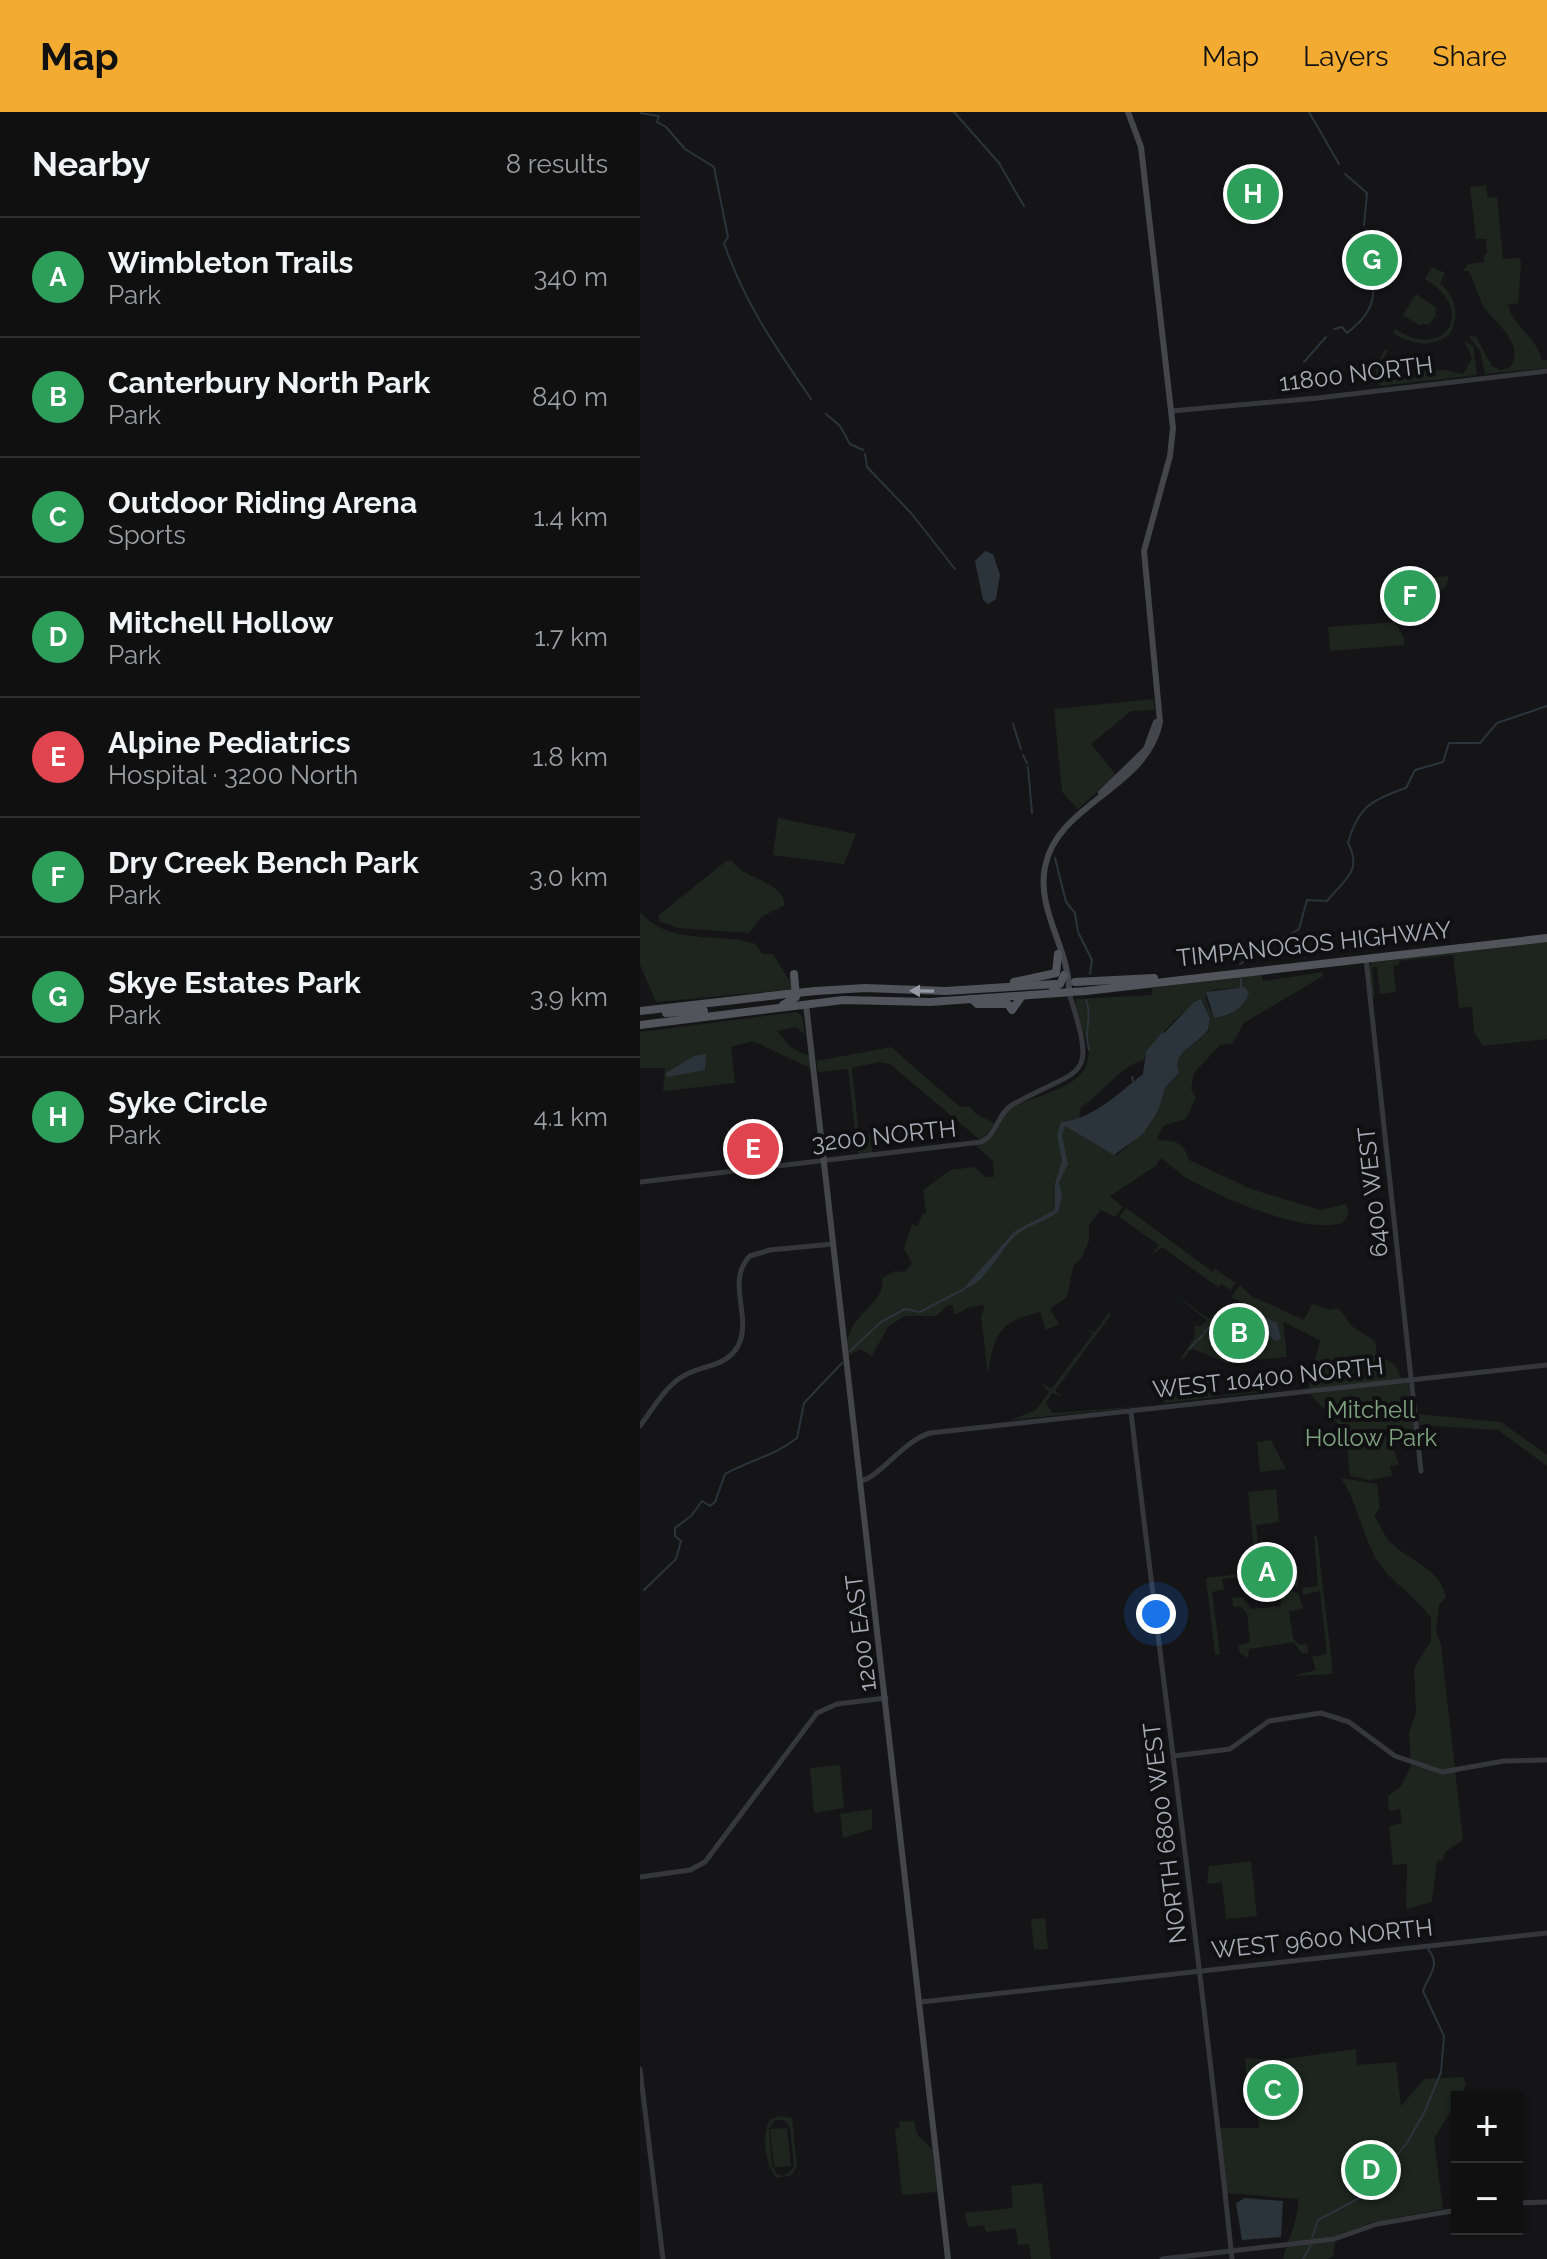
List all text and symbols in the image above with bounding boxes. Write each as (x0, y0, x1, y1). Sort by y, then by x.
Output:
text: Map (40, 34, 119, 79)
text: Map (1202, 40, 1259, 73)
text: Layers (1303, 40, 1389, 73)
text: Share (1433, 40, 1507, 73)
text: Nearby (32, 144, 150, 184)
text: 8 results (506, 149, 608, 179)
pin: H (1227, 164, 1279, 224)
pin: G (1346, 230, 1398, 290)
text: Wimbleton Trails (108, 245, 353, 280)
text: A (49, 262, 67, 292)
text: 340 m (533, 262, 608, 292)
text: Park (108, 280, 161, 310)
street label: 11800 NORTH (1277, 350, 1434, 397)
text: Canterbury North Park (108, 365, 430, 400)
text: B (49, 382, 67, 412)
text: 840 m (532, 382, 608, 412)
text: Park (108, 400, 161, 430)
text: Outdoor Riding Arena (108, 485, 417, 520)
text: C (49, 502, 67, 532)
text: 1.4 km (533, 502, 608, 532)
text: Sports (108, 520, 186, 550)
pin: F (1384, 566, 1436, 626)
text: Mitchell Hollow (108, 605, 333, 640)
text: D (49, 622, 67, 652)
text: 1.7 km (534, 622, 608, 652)
text: Park (108, 640, 161, 670)
text: Alpine Pediatrics (108, 725, 350, 760)
text: E (50, 742, 66, 772)
text: 1.8 km (532, 742, 608, 772)
text: Hospital · 3200 North (108, 760, 358, 790)
text: Dry Creek Bench Park (108, 845, 419, 880)
text: F (51, 862, 65, 892)
text: 3.0 km (529, 862, 608, 892)
text: Park (108, 880, 161, 910)
street label: TIMPANOGOS HIGHWAY (1175, 915, 1453, 972)
text: Skye Estates Park (108, 965, 361, 1000)
text: G (49, 982, 67, 1012)
text: 3.9 km (530, 982, 608, 1012)
one-way arrow (909, 984, 934, 997)
text: Park (108, 1000, 161, 1030)
text: Syke Circle (108, 1085, 268, 1120)
text: H (48, 1102, 68, 1132)
text: 4.1 km (533, 1102, 608, 1132)
street label: 3200 NORTH (810, 1113, 958, 1158)
pin: E (727, 1119, 779, 1179)
text: Park (108, 1120, 161, 1150)
street label: 6400 WEST (1351, 1125, 1394, 1259)
pin: B (1213, 1303, 1265, 1363)
street label: WEST 10400 NORTH (1151, 1351, 1385, 1404)
park label: Mitchell Hollow Park (1305, 1395, 1438, 1452)
pin: A (1241, 1542, 1293, 1602)
street label: 1200 EAST (839, 1572, 882, 1693)
your location (1136, 1594, 1176, 1634)
street label: NORTH 6800 WEST (1136, 1720, 1192, 1945)
street label: WEST 9600 NORTH (1210, 1912, 1434, 1965)
pin: C (1247, 2060, 1299, 2120)
map controls (1451, 2091, 1523, 2235)
button: + (1451, 2091, 1523, 2163)
pin: D (1345, 2140, 1397, 2200)
button: − (1451, 2163, 1523, 2235)

